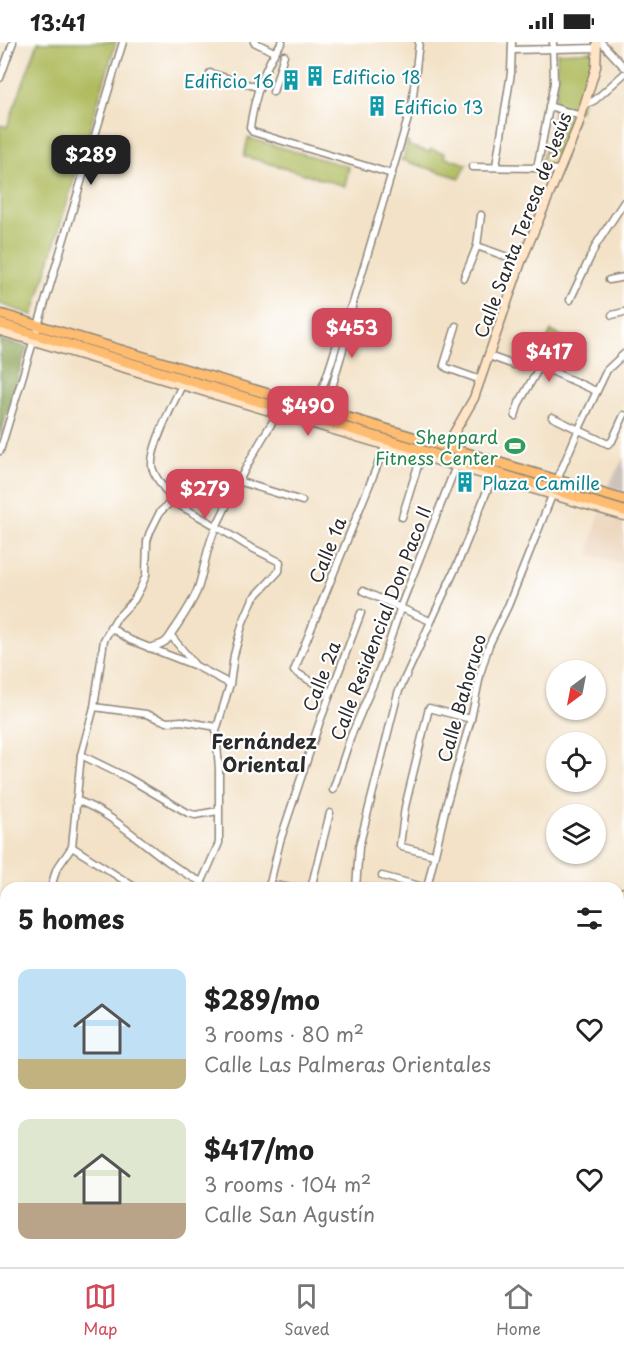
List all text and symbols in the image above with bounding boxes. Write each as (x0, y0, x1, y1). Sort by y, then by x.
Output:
text: 13:41 (30, 5, 86, 38)
place label: Edificio 18 (332, 63, 421, 90)
building icon: Edificio 18 (303, 64, 327, 88)
place label: Edificio 16 (184, 67, 274, 94)
building icon: Edificio 16 (279, 68, 303, 92)
place label: Edificio 13 (394, 93, 483, 120)
building icon: Edificio 13 (365, 94, 389, 118)
street label: Calle Santa Teresa de Jesús (466, 108, 578, 342)
pin: $289 (55, 135, 127, 186)
text: $289 (65, 139, 117, 169)
pin: $453 (316, 308, 388, 359)
text: $453 (326, 312, 378, 342)
pin: $417 (513, 332, 585, 383)
text: $417 (526, 336, 572, 366)
pin: $490 (272, 386, 344, 437)
text: $490 (281, 390, 335, 420)
place label: Sheppard Fitness Center (375, 423, 499, 471)
sports icon: Sheppard Fitness Center (503, 434, 527, 458)
pin: $279 (169, 469, 241, 520)
place label: Plaza Camille (482, 469, 600, 496)
building icon: Plaza Camille (453, 470, 477, 494)
text: $279 (180, 473, 230, 503)
street label: Calle Residencial Don Paco II (323, 502, 437, 744)
street label: Calle 1a (302, 512, 353, 587)
street label: Calle Bahoruco (430, 631, 492, 765)
street label: Calle 2a (295, 636, 347, 715)
north arrow (546, 660, 606, 720)
map controls (546, 660, 606, 864)
district label: Fernández Oriental (211, 726, 317, 779)
button: locate (546, 732, 606, 792)
button: layers (546, 804, 606, 864)
text: 5 homes (18, 899, 124, 938)
icon: filters (573, 902, 606, 935)
text: $289/mo (204, 980, 320, 1019)
icon: home (66, 993, 138, 1065)
icon: heart (573, 1013, 606, 1046)
text: 3 rooms · 80 m² (204, 1019, 364, 1049)
text: Calle Las Palmeras Orientales (204, 1049, 491, 1079)
text: $417/mo (204, 1130, 314, 1169)
icon: home (66, 1143, 138, 1215)
icon: heart (573, 1163, 606, 1196)
text: 3 rooms · 104 m² (204, 1169, 371, 1199)
text: Calle San Agustín (204, 1199, 375, 1229)
tab: Map (83, 1280, 118, 1340)
tab: Saved (284, 1280, 330, 1340)
tab: Home (496, 1280, 541, 1340)

